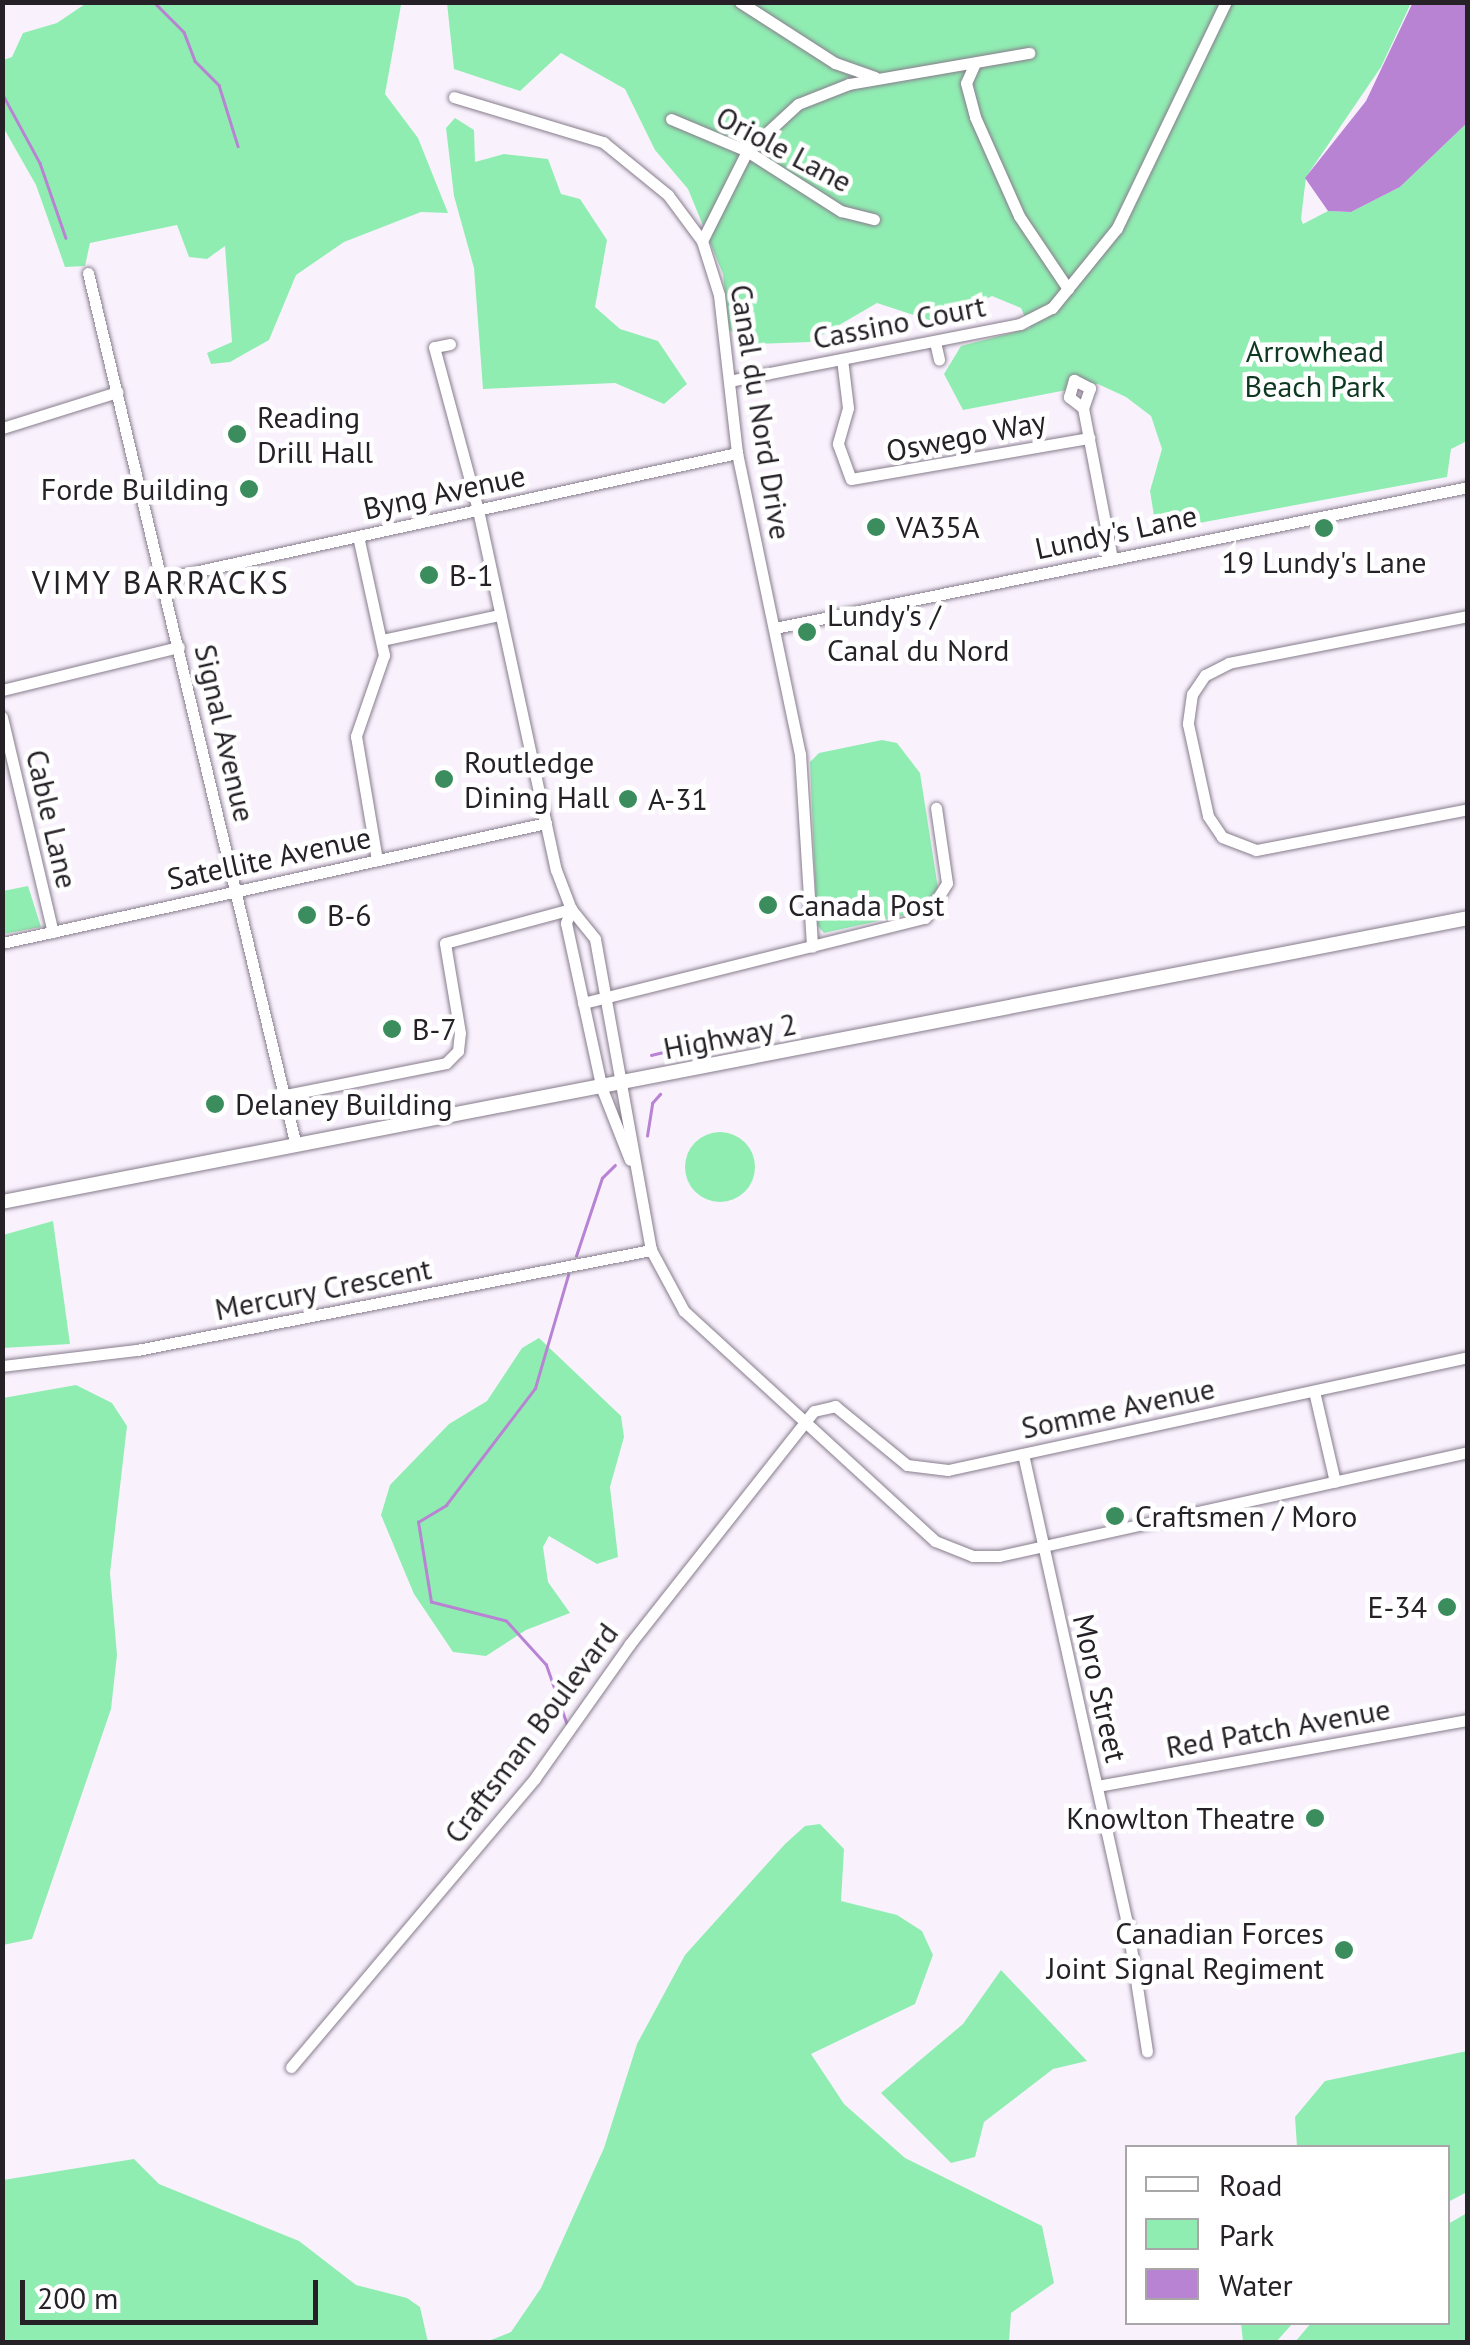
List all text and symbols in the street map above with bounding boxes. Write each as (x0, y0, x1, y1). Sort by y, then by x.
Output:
street label: Oriole Lane (710, 98, 858, 200)
street label: Canal du Nord Drive (723, 282, 799, 542)
street label: Cassino Court (810, 288, 988, 356)
park label: Arrowhead Beach Park (1245, 333, 1385, 404)
place label: Reading Drill Hall (257, 399, 373, 470)
street label: Oswego Way (883, 403, 1049, 469)
marker: Reading Drill Hall (226, 423, 248, 445)
street label: Byng Avenue (359, 457, 529, 527)
place label: Forde Building (41, 471, 229, 507)
marker: Forde Building (238, 478, 260, 500)
street label: Lundy's Lane (1032, 497, 1200, 567)
place label: VA35A (896, 509, 979, 545)
marker: VA35A (865, 516, 887, 538)
marker: 19 Lundy's Lane (1313, 517, 1335, 539)
place label: 19 Lundy's Lane (1221, 544, 1427, 580)
place label: B-1 (449, 557, 494, 593)
district label: VIMY BARRACKS (31, 563, 291, 601)
marker: B-1 (418, 564, 440, 586)
place label: Lundy's / Canal du Nord (827, 597, 1009, 668)
marker: Lundy's / Canal du Nord (796, 621, 818, 643)
street label: Signal Avenue (187, 640, 263, 826)
place label: Routledge Dining Hall (464, 744, 609, 814)
street label: Cable Lane (19, 746, 85, 892)
marker: Routledge Dining Hall (433, 768, 455, 790)
place label: A-31 (648, 781, 708, 817)
marker: A-31 (617, 788, 639, 810)
street label: Satellite Avenue (163, 819, 375, 897)
place label: Canada Post (788, 887, 944, 923)
marker: Canada Post (757, 894, 779, 916)
place label: B-6 (327, 897, 372, 933)
marker: B-6 (296, 904, 318, 926)
street label: Highway 2 (660, 1005, 800, 1067)
place label: B-7 (412, 1011, 457, 1047)
marker: B-7 (381, 1018, 403, 1040)
place label: Delaney Building (235, 1086, 454, 1122)
marker: Delaney Building (204, 1093, 226, 1115)
street label: Mercury Crescent (211, 1250, 435, 1328)
street label: Somme Avenue (1018, 1370, 1218, 1446)
place label: Craftsmen / Moro (1135, 1498, 1357, 1534)
marker: Craftsmen / Moro (1104, 1505, 1126, 1527)
place label: E-34 (1367, 1589, 1427, 1625)
marker: E-34 (1436, 1596, 1458, 1618)
street label: Moro Street (1066, 1611, 1134, 1765)
street label: Craftsman Boulevard (437, 1616, 625, 1850)
street label: Red Patch Avenue (1163, 1690, 1393, 1766)
place label: Knowlton Theatre (1065, 1800, 1295, 1836)
marker: Knowlton Theatre (1304, 1807, 1326, 1829)
place label: Canadian Forces Joint Signal Regiment (1047, 1915, 1324, 1986)
marker: Canadian Forces Joint Signal Regiment (1333, 1939, 1355, 1961)
legend (1125, 2145, 1450, 2325)
text: Road (1219, 2165, 1283, 2204)
text: Park (1219, 2215, 1274, 2254)
scale bar (25, 2260, 322, 2322)
text: Water (1219, 2265, 1293, 2304)
text: 200 m (37, 2278, 118, 2317)

